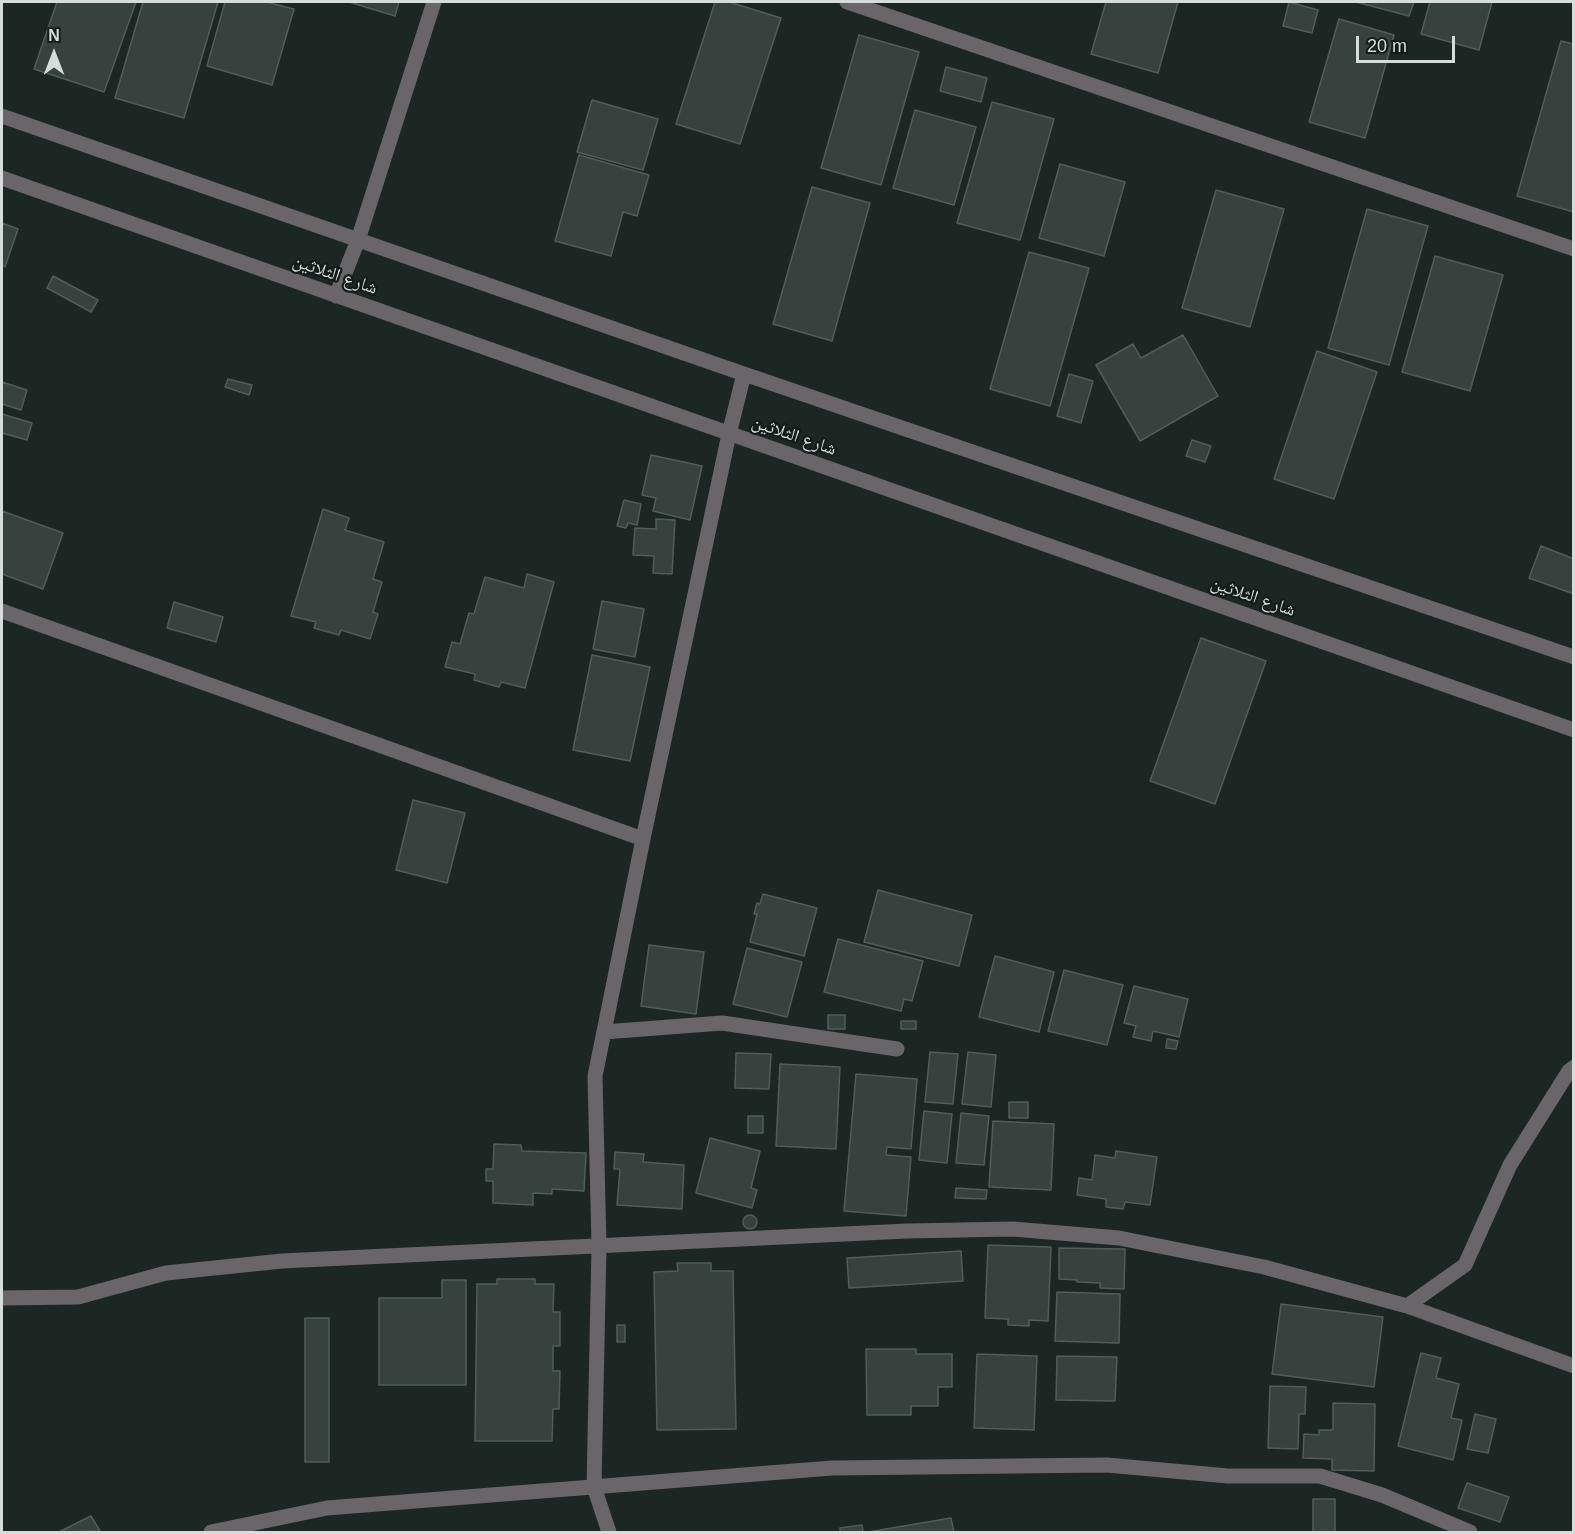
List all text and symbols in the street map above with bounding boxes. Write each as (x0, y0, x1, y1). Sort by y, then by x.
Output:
north arrow (24, 24, 84, 84)
scale bar (1359, 24, 1458, 62)
text: N (48, 27, 60, 44)
text: 20 m (1367, 36, 1407, 56)
street label: شارع الثلاثين (290, 250, 380, 300)
street label: شارع الثلاثين (749, 411, 839, 461)
street label: شارع الثلاثين (1208, 572, 1298, 622)

